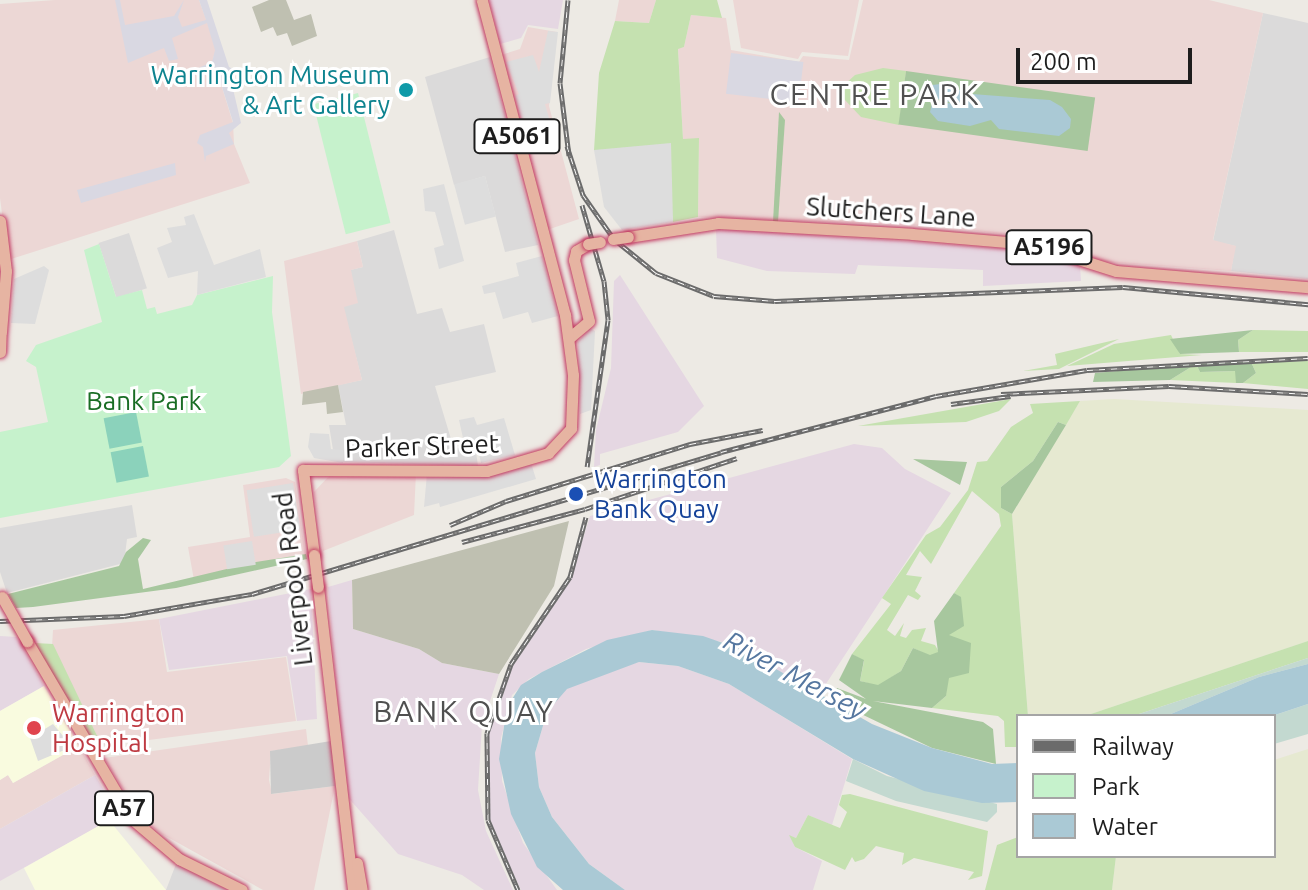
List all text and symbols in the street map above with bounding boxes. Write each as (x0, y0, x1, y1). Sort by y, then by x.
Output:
scale bar (1020, 32, 1196, 82)
text: 200 m (1030, 48, 1097, 75)
place label: Warrington Museum & Art Gallery (151, 59, 390, 120)
district label: CENTRE PARK (770, 76, 980, 112)
marker: Warrington Museum & Art Gallery (397, 81, 415, 99)
road number: A5061 (473, 116, 561, 156)
street label: Slutchers Lane (805, 191, 977, 233)
road number: A5196 (1005, 227, 1093, 267)
park label: Bank Park (86, 385, 202, 417)
street label: Parker Street (345, 428, 499, 464)
place label: Warrington Bank Quay (594, 463, 727, 524)
marker: Warrington Bank Quay (565, 483, 587, 505)
street label: Liverpool Road (267, 490, 319, 668)
water label: River Mersey (718, 624, 872, 726)
district label: BANK QUAY (373, 693, 555, 729)
place label: Warrington Hospital (52, 697, 185, 758)
legend (1016, 714, 1276, 858)
marker: Warrington Hospital (23, 717, 45, 739)
text: Railway (1092, 733, 1174, 760)
text: Park (1092, 773, 1140, 800)
road number: A57 (94, 788, 154, 828)
text: Water (1092, 813, 1158, 840)

